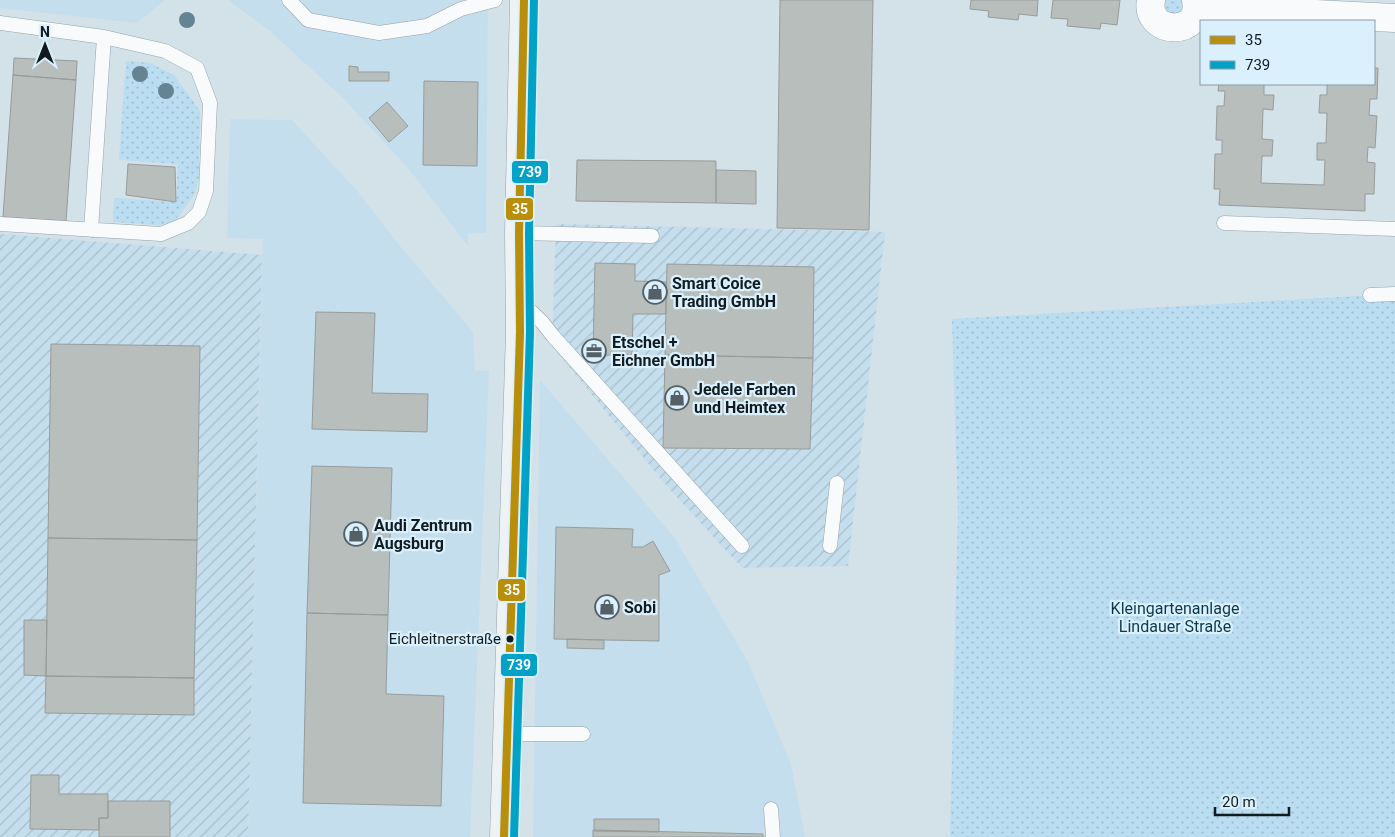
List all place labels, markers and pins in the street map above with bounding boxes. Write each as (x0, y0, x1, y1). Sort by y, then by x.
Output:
place label: Smart Coice Trading GmbH (672, 274, 776, 311)
shop icon: Smart Coice Trading GmbH (642, 279, 668, 305)
place label: Etschel + Eichner GmbH (612, 333, 715, 370)
office icon: Etschel + Eichner GmbH (581, 338, 607, 364)
place label: Jedele Farben und Heimtex (694, 380, 796, 417)
shop icon: Jedele Farben und Heimtex (664, 385, 690, 411)
place label: Audi Zentrum Augsburg (374, 516, 472, 553)
shop icon: Audi Zentrum Augsburg (343, 521, 369, 547)
shop icon: Sobi (594, 594, 620, 620)
place label: Sobi (624, 598, 656, 617)
place label: Eichleitnerstraße (389, 630, 501, 648)
marker: Eichleitnerstraße (505, 634, 515, 644)

